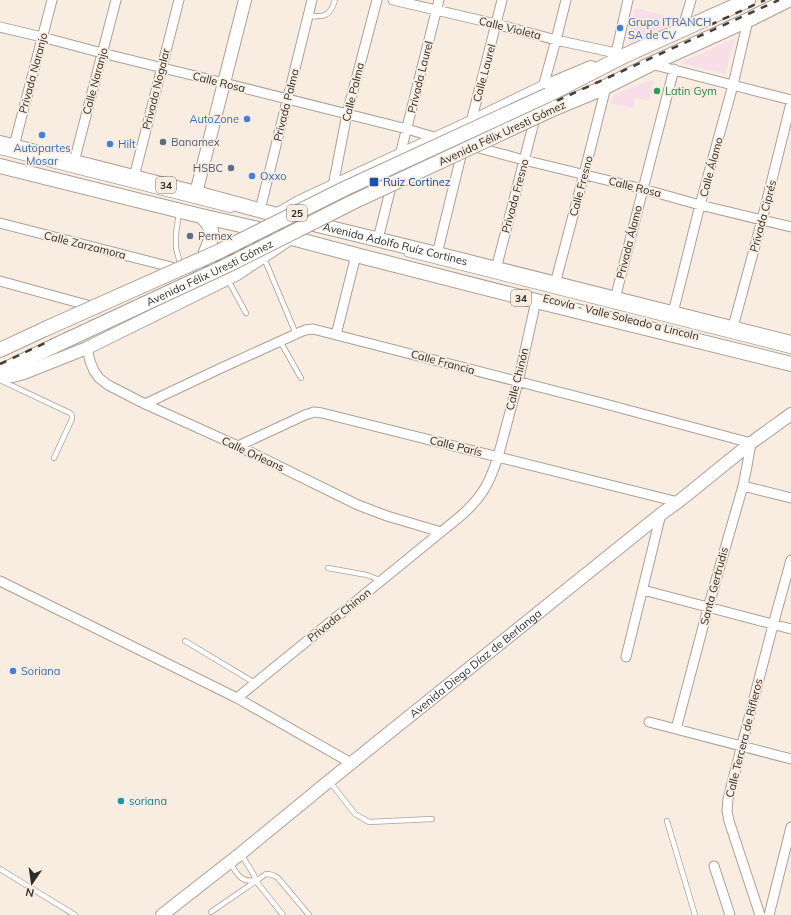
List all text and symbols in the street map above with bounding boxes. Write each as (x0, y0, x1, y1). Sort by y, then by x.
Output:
street label: Calle Violeta (477, 14, 543, 42)
place label: Grupo ITRANCH SA de CV (628, 15, 711, 42)
marker: Grupo ITRANCH SA de CV (615, 23, 625, 33)
street label: Privada Naranjo (16, 31, 50, 115)
street label: Privada Laurel (404, 40, 436, 114)
street label: Calle Laurel (470, 42, 498, 104)
street label: Calle Naranjo (79, 46, 111, 116)
street label: Privada Nogalar (139, 47, 173, 131)
street label: Calle Palma (339, 61, 367, 123)
street label: Privada Palma (270, 67, 302, 143)
street label: Calle Rosa (191, 69, 247, 95)
place label: Latin Gym (665, 84, 717, 98)
marker: Latin Gym (652, 86, 662, 96)
street label: Avenida Félix Uresti Gómez (436, 97, 568, 169)
place label: AutoZone (189, 112, 239, 126)
marker: AutoZone (242, 114, 252, 124)
marker: Autopartes Mosar (37, 130, 47, 140)
place label: Banamex (171, 135, 220, 149)
street label: Calle Álamo (696, 136, 726, 198)
place label: Hilt (118, 137, 136, 151)
marker: Banamex (158, 137, 168, 147)
marker: Hilt (105, 139, 115, 149)
place label: Autopartes Mosar (13, 141, 71, 168)
street label: Calle Fresno (566, 154, 596, 218)
street label: Privada Fresno (498, 157, 532, 235)
place label: HSBC (193, 161, 223, 175)
marker: HSBC (226, 163, 236, 173)
place label: Oxxo (260, 169, 286, 183)
marker: Oxxo (247, 171, 257, 181)
street label: Calle Rosa (607, 174, 663, 200)
place label: Ruiz Cortinez (383, 175, 451, 189)
marker: Ruiz Cortinez (368, 176, 380, 188)
road number: 34 (156, 177, 176, 193)
street label: Privada Ciprés (747, 178, 779, 254)
street label: Privada Álamo (613, 204, 645, 280)
road number: 25 (287, 205, 307, 221)
street label: Avenida Adolfo Ruíz Cortines (322, 219, 469, 268)
street label: Calle Zarzamora (43, 228, 127, 262)
place label: Pemex (198, 229, 232, 243)
marker: Pemex (185, 231, 195, 241)
street label: Avenida Félix Uresti Gómez (144, 236, 276, 309)
road number: 34 (511, 290, 531, 306)
street label: Ecovía - Valle Soleado a Lincoln (541, 291, 701, 343)
street label: Calle Chinón (502, 346, 532, 412)
street label: Calle Francia (409, 347, 477, 377)
street label: Calle Orleans (219, 433, 287, 475)
street label: Calle París (428, 433, 484, 459)
street label: Santa Gertrudis (697, 545, 731, 627)
street label: Privada Chinon (304, 585, 374, 645)
street label: Avenida Diego Díaz de Berlanga (407, 606, 544, 721)
place label: Soriana (21, 664, 60, 678)
marker: Soriana (8, 666, 18, 676)
street label: Calle Tercera de Rifleros (722, 677, 766, 799)
place label: soriana (129, 794, 167, 808)
marker: soriana (116, 796, 126, 806)
north arrow (12, 863, 52, 903)
text: N (24, 885, 35, 900)

